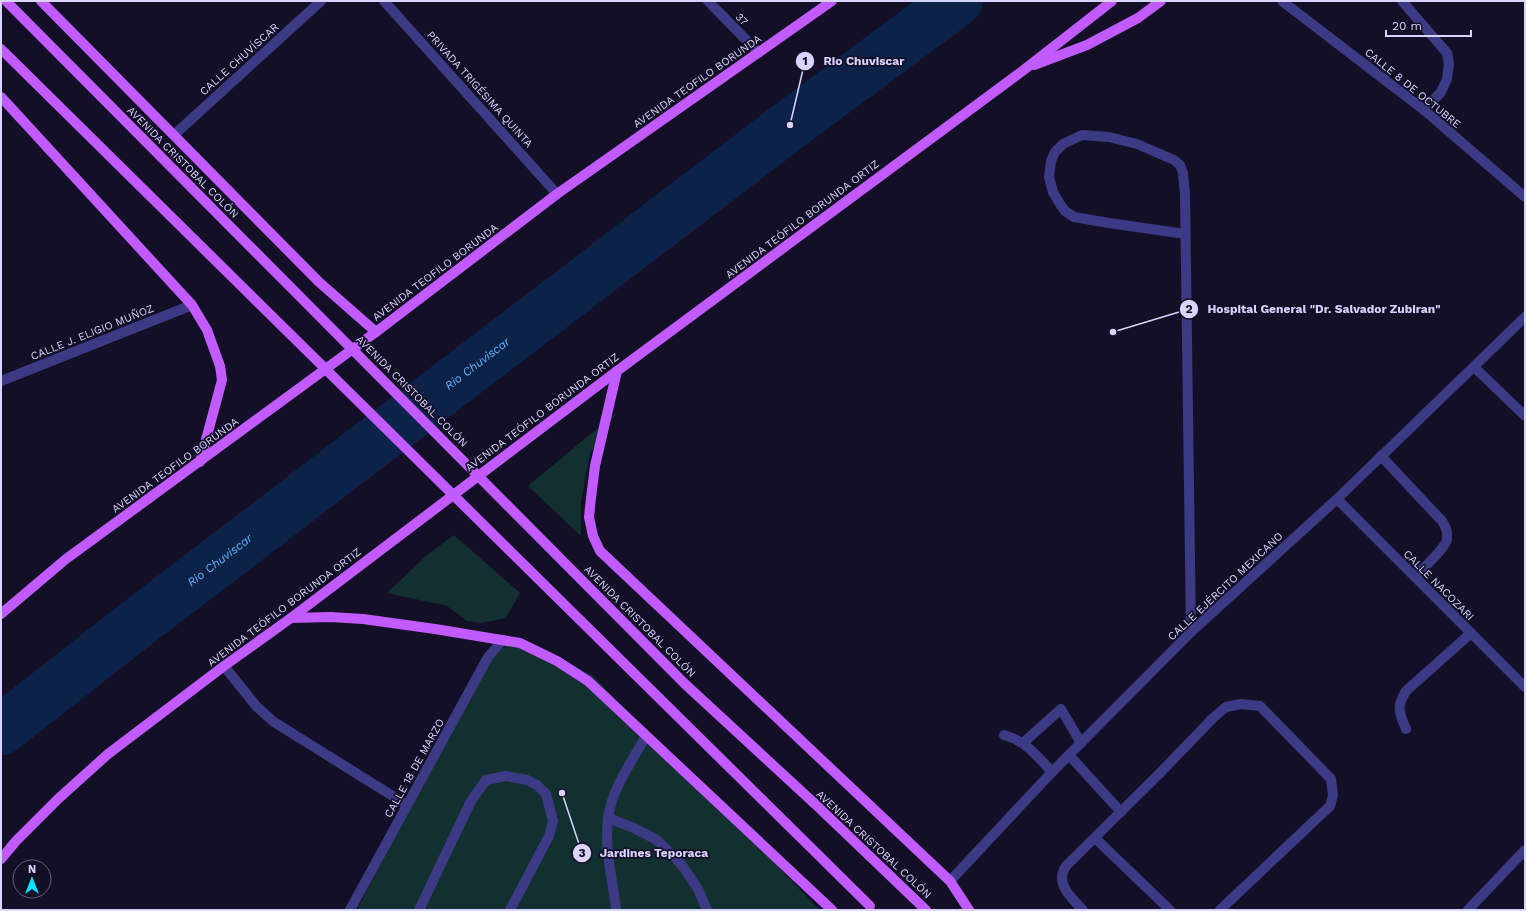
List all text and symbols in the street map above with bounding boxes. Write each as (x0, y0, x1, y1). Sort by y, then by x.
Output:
street label: 37 (733, 10, 751, 28)
scale bar (1386, 12, 1471, 38)
text: 20 m (1392, 19, 1422, 33)
street label: CALLE CHUVÍSCAR (197, 20, 281, 98)
street label: PRIVADA TRIGÉSIMA QUINTA (424, 28, 536, 150)
street label: AVENIDA TEOFILO BORUNDA (631, 32, 764, 131)
street label: CALLE 8 DE OCTUBRE (1362, 46, 1463, 131)
callout: Rio Chuviscar (795, 49, 912, 73)
text: 1 (802, 54, 808, 68)
text: Rio Chuviscar (824, 54, 905, 68)
street label: AVENIDA CRISTOBAL COLÓN (124, 103, 242, 221)
street label: AVENIDA TEÓFILO BORUNDA ORTIZ (722, 156, 882, 281)
street label: AVENIDA TEOFILO BORUNDA (370, 221, 501, 324)
callout: Hospital General "Dr. Salvador Zubiran" (1179, 297, 1449, 321)
street label: CALLE J. ELIGIO MUÑOZ (29, 302, 156, 363)
text: 2 (1185, 302, 1193, 316)
text: Hospital General "Dr. Salvador Zubiran" (1208, 302, 1441, 316)
street label: AVENIDA CRISTOBAL COLÓN (353, 332, 471, 450)
water label: Rio Chuviscar (442, 334, 514, 393)
street label: AVENIDA TEÓFILO BORUNDA ORTIZ (462, 349, 622, 474)
street label: AVENIDA TEOFILO BORUNDA (109, 415, 241, 516)
street label: CALLE EJÉRCITO MEXICANO (1164, 529, 1286, 643)
water label: Rio Chuviscar (185, 530, 256, 589)
street label: AVENIDA TEÓFILO BORUNDA ORTIZ (204, 544, 364, 669)
street label: CALLE NACOZARI (1401, 547, 1477, 623)
street label: AVENIDA CRISTOBAL COLÓN (581, 562, 699, 680)
street label: CALLE 18 DE MARZO (382, 717, 447, 820)
street label: AVENIDA CRISTOBAL COLÓN (813, 787, 935, 901)
callout: Jardines Teporaca (572, 841, 717, 865)
text: 3 (578, 846, 586, 860)
text: Jardines Teporaca (600, 846, 708, 860)
north arrow (12, 859, 52, 899)
text: N (28, 863, 36, 876)

